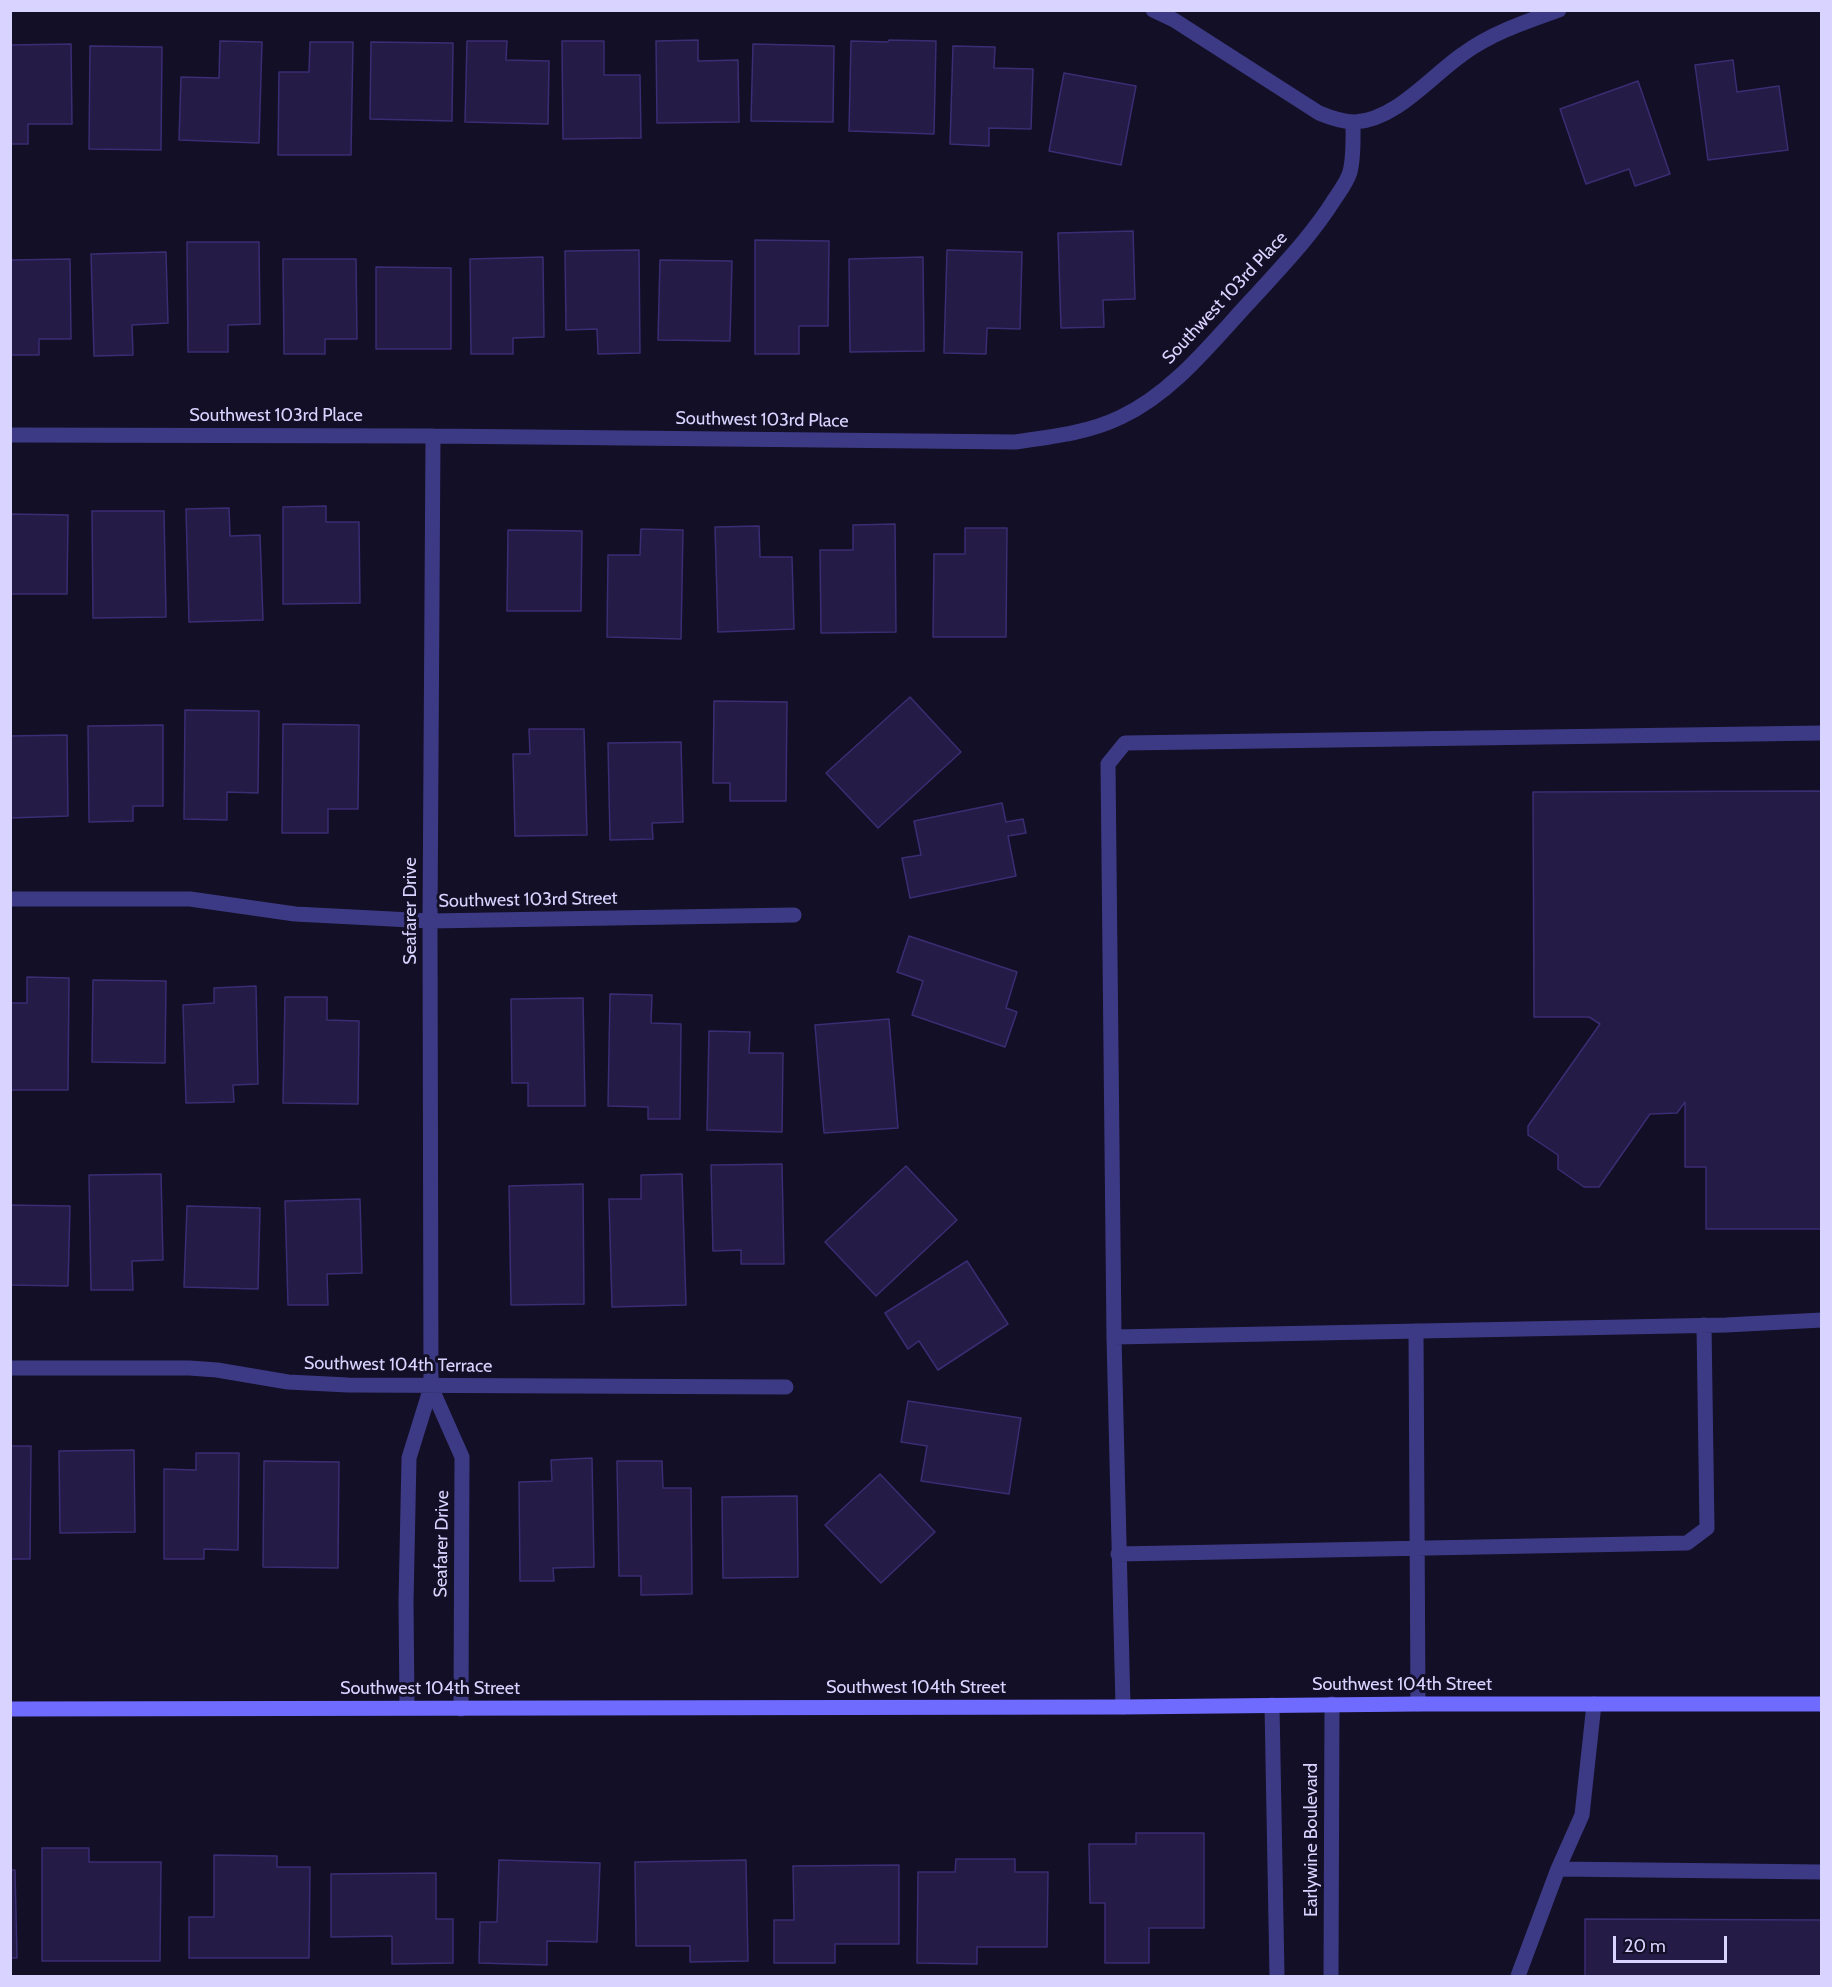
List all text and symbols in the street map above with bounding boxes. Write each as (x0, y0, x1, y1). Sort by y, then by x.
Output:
street label: Southwest 103rd Place (1158, 227, 1292, 369)
street label: Southwest 103rd Place (189, 405, 363, 427)
street label: Southwest 103rd Place (675, 408, 849, 432)
street label: Seafarer Drive (400, 857, 422, 965)
street label: Southwest 103rd Street (438, 888, 618, 912)
street label: Southwest 104th Terrace (304, 1353, 492, 1377)
street label: Seafarer Drive (430, 1490, 454, 1598)
street label: Southwest 104th Street (1312, 1674, 1492, 1696)
street label: Southwest 104th Street (826, 1677, 1006, 1699)
street label: Southwest 104th Street (340, 1678, 520, 1700)
street label: Earlywine Boulevard (1301, 1763, 1323, 1917)
scale bar (1616, 1924, 1730, 1962)
text: 20 m (1624, 1935, 1666, 1957)

